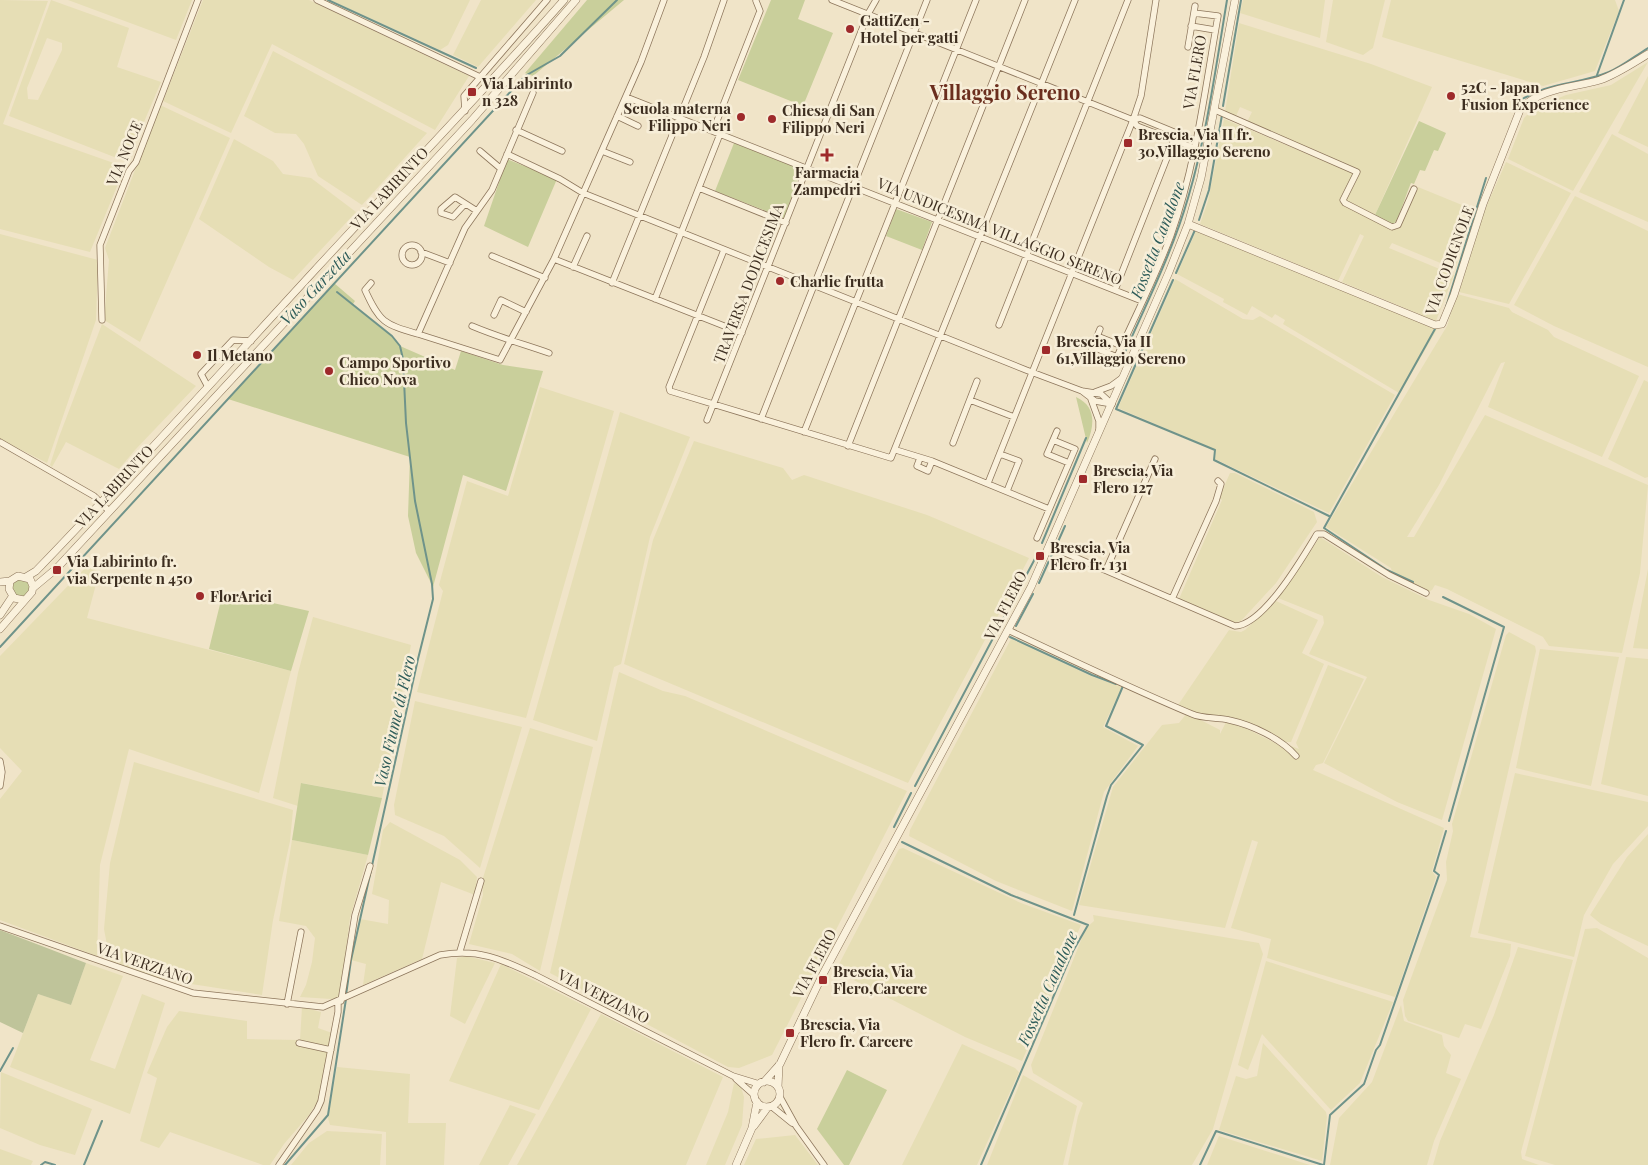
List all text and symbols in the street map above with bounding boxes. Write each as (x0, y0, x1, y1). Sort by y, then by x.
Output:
place label: GattiZen - Hotel per gatti (860, 10, 959, 47)
marker: GattiZen - Hotel per gatti (844, 23, 856, 35)
street label: VIA FLERO (1177, 33, 1210, 112)
place label: Via Labirinto n 328 (481, 73, 573, 110)
place label: 52C - Japan Fusion Experience (1461, 77, 1590, 114)
district label: Villaggio Sereno (929, 78, 1080, 105)
marker: Via Labirinto n 328 (466, 86, 478, 98)
marker: 52C - Japan Fusion Experience (1445, 90, 1457, 102)
place label: Scuola materna Filippo Neri (624, 98, 731, 135)
place label: Chiesa di San Filippo Neri (782, 100, 876, 137)
marker: Scuola materna Filippo Neri (735, 111, 747, 123)
marker: Chiesa di San Filippo Neri (766, 113, 778, 125)
street label: VIA NOCE (101, 117, 147, 189)
place label: Brescia, Via II fr. 30,Villaggio Sereno (1138, 124, 1271, 161)
marker: Brescia, Via II fr. 30,Villaggio Sereno (1122, 137, 1134, 149)
street label: VIA LABIRINTO (345, 142, 432, 234)
marker: Farmacia Zampedri (821, 149, 833, 161)
place label: Farmacia Zampedri (793, 162, 861, 199)
street label: VIA UNDICESIMA VILLAGGIO SERENO (874, 172, 1126, 289)
water label: Fossetta Canalone (1125, 178, 1189, 302)
street label: TRAVERSA DODICESIMA (708, 200, 788, 366)
street label: VIA CODIGNOLE (1420, 203, 1478, 318)
water label: Vaso Garzetta (275, 245, 355, 329)
place label: Charlie frutta (790, 271, 884, 291)
marker: Charlie frutta (774, 275, 786, 287)
place label: Brescia, Via II 61,Villaggio Sereno (1056, 331, 1186, 368)
marker: Brescia, Via II 61,Villaggio Sereno (1040, 344, 1052, 356)
place label: Il Metano (207, 345, 273, 365)
marker: Il Metano (191, 349, 203, 361)
place label: Campo Sportivo Chico Nova (339, 352, 451, 389)
marker: Campo Sportivo Chico Nova (323, 365, 335, 377)
street label: VIA LABIRINTO (70, 440, 157, 532)
place label: Brescia, Via Flero 127 (1093, 460, 1174, 497)
marker: Brescia, Via Flero 127 (1077, 473, 1089, 485)
place label: Brescia, Via Flero fr. 131 (1050, 537, 1131, 574)
marker: Brescia, Via Flero fr. 131 (1034, 550, 1046, 562)
place label: Via Labirinto fr. via Serpente n 450 (66, 551, 193, 588)
marker: Via Labirinto fr. via Serpente n 450 (51, 564, 63, 576)
street label: VIA FLERO (979, 567, 1031, 644)
place label: FlorArici (210, 586, 272, 606)
marker: FlorArici (194, 590, 206, 602)
water label: Vaso Fiume di Flero (369, 653, 419, 789)
street label: VIA FLERO (787, 925, 840, 1002)
water label: Fossetta Canalone (1012, 927, 1082, 1050)
street label: VIA VERZIANO (93, 937, 196, 989)
place label: Brescia, Via Flero,Carcere (833, 961, 928, 998)
street label: VIA VERZIANO (554, 964, 653, 1028)
marker: Brescia, Via Flero,Carcere (817, 974, 829, 986)
place label: Brescia, Via Flero fr. Carcere (800, 1014, 914, 1051)
marker: Brescia, Via Flero fr. Carcere (784, 1027, 796, 1039)

